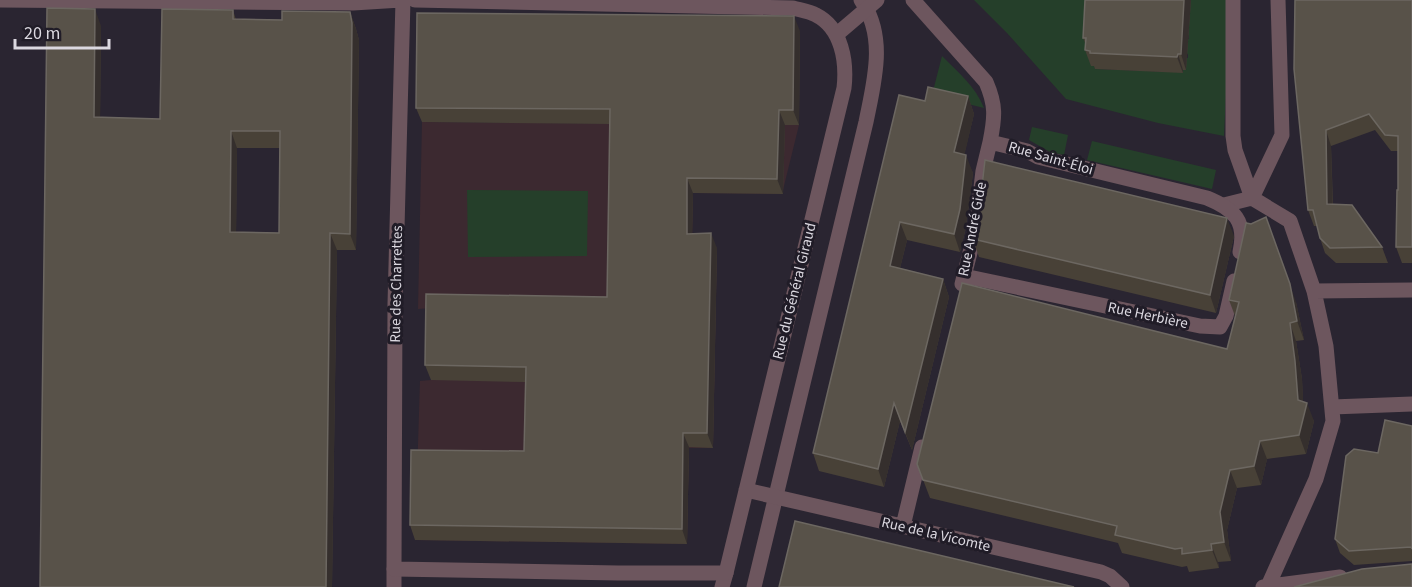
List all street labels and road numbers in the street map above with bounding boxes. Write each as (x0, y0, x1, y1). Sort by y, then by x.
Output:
street label: Rue Saint-Éloi (1006, 136, 1096, 181)
street label: Rue André Gide (953, 180, 992, 278)
street label: Rue du Général Giraud (767, 221, 822, 362)
street label: Rue des Charrettes (385, 225, 408, 343)
street label: Rue Herbière (1106, 297, 1190, 334)
street label: Rue de la Vicomte (879, 512, 992, 557)

